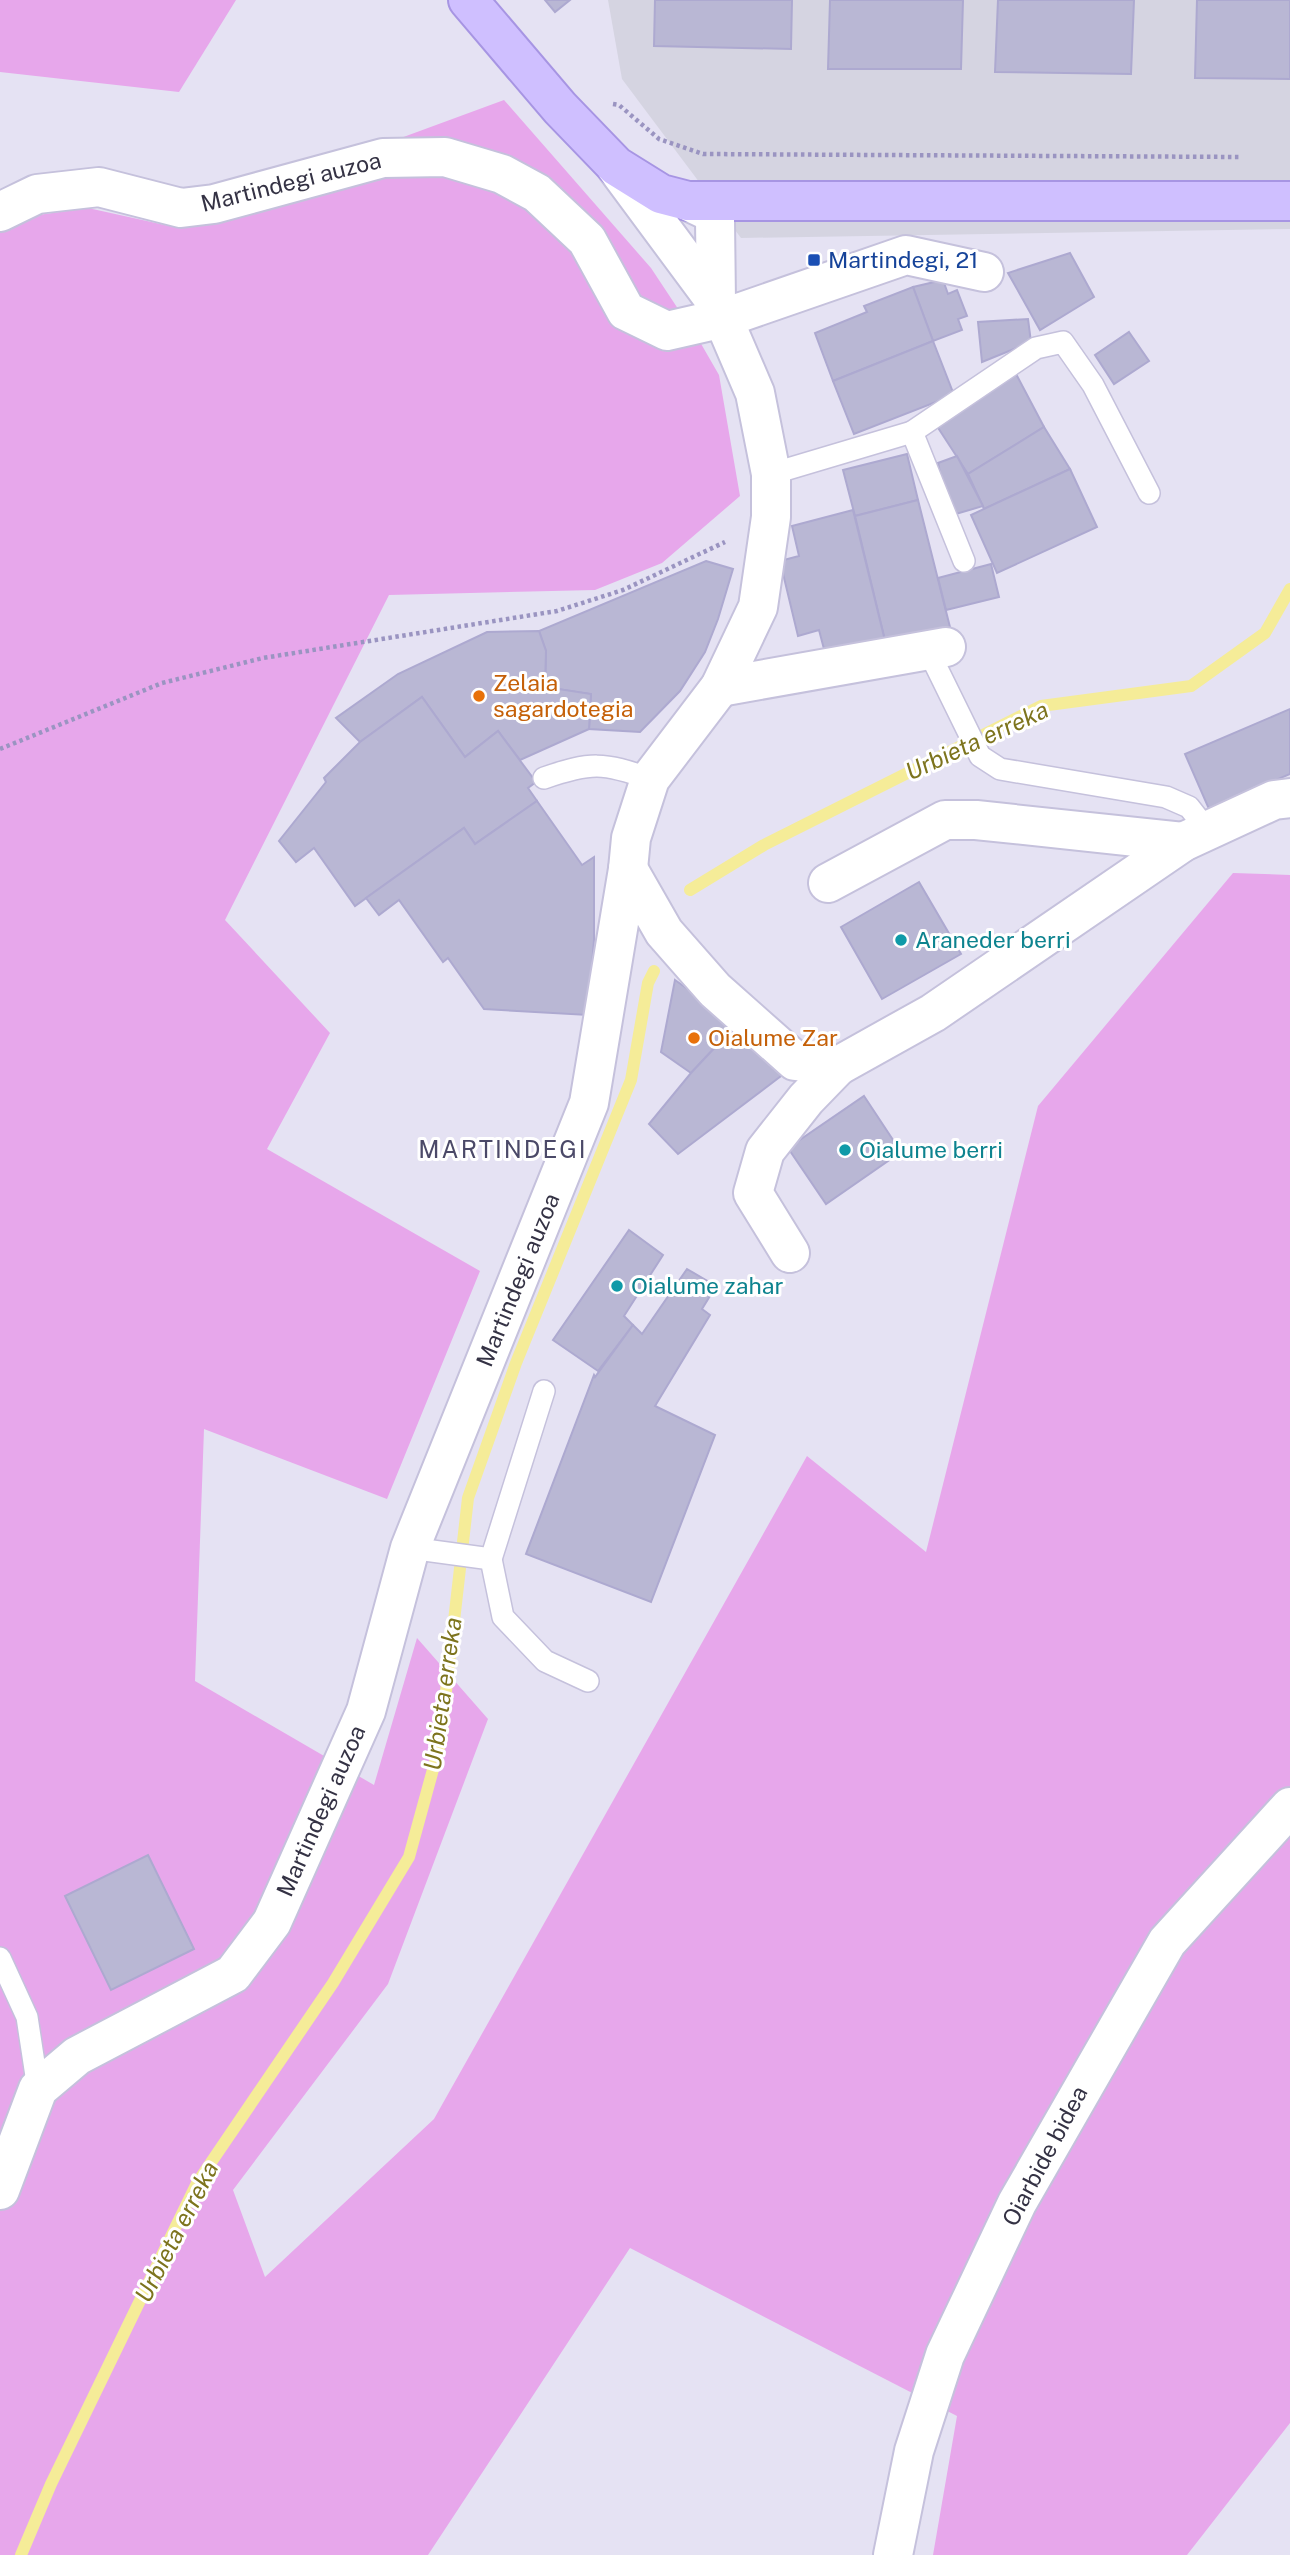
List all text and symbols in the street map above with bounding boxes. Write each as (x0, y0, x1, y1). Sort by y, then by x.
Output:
street label: Martindegi auzoa (198, 146, 384, 217)
place label: Martindegi, 21 (828, 246, 978, 273)
marker: Martindegi, 21 (806, 252, 822, 268)
place label: Zelaia sagardotegia (493, 669, 633, 722)
marker: Zelaia sagardotegia (471, 688, 487, 704)
water label: Urbieta erreka (901, 695, 1052, 785)
place label: Araneder berri (915, 926, 1071, 953)
marker: Araneder berri (893, 932, 909, 948)
place label: Oialume Zar (708, 1024, 838, 1051)
marker: Oialume Zar (686, 1030, 702, 1046)
district label: MARTINDEGI (418, 1135, 588, 1163)
place label: Oialume berri (859, 1136, 1003, 1163)
marker: Oialume berri (837, 1142, 853, 1158)
street label: Martindegi auzoa (470, 1189, 565, 1370)
place label: Oialume zahar (631, 1272, 783, 1299)
marker: Oialume zahar (609, 1278, 625, 1294)
water label: Urbieta erreka (417, 1616, 467, 1772)
street label: Martindegi auzoa (271, 1721, 370, 1901)
street label: Oiarbide bidea (996, 2081, 1093, 2230)
water label: Urbieta erreka (129, 2156, 224, 2307)

